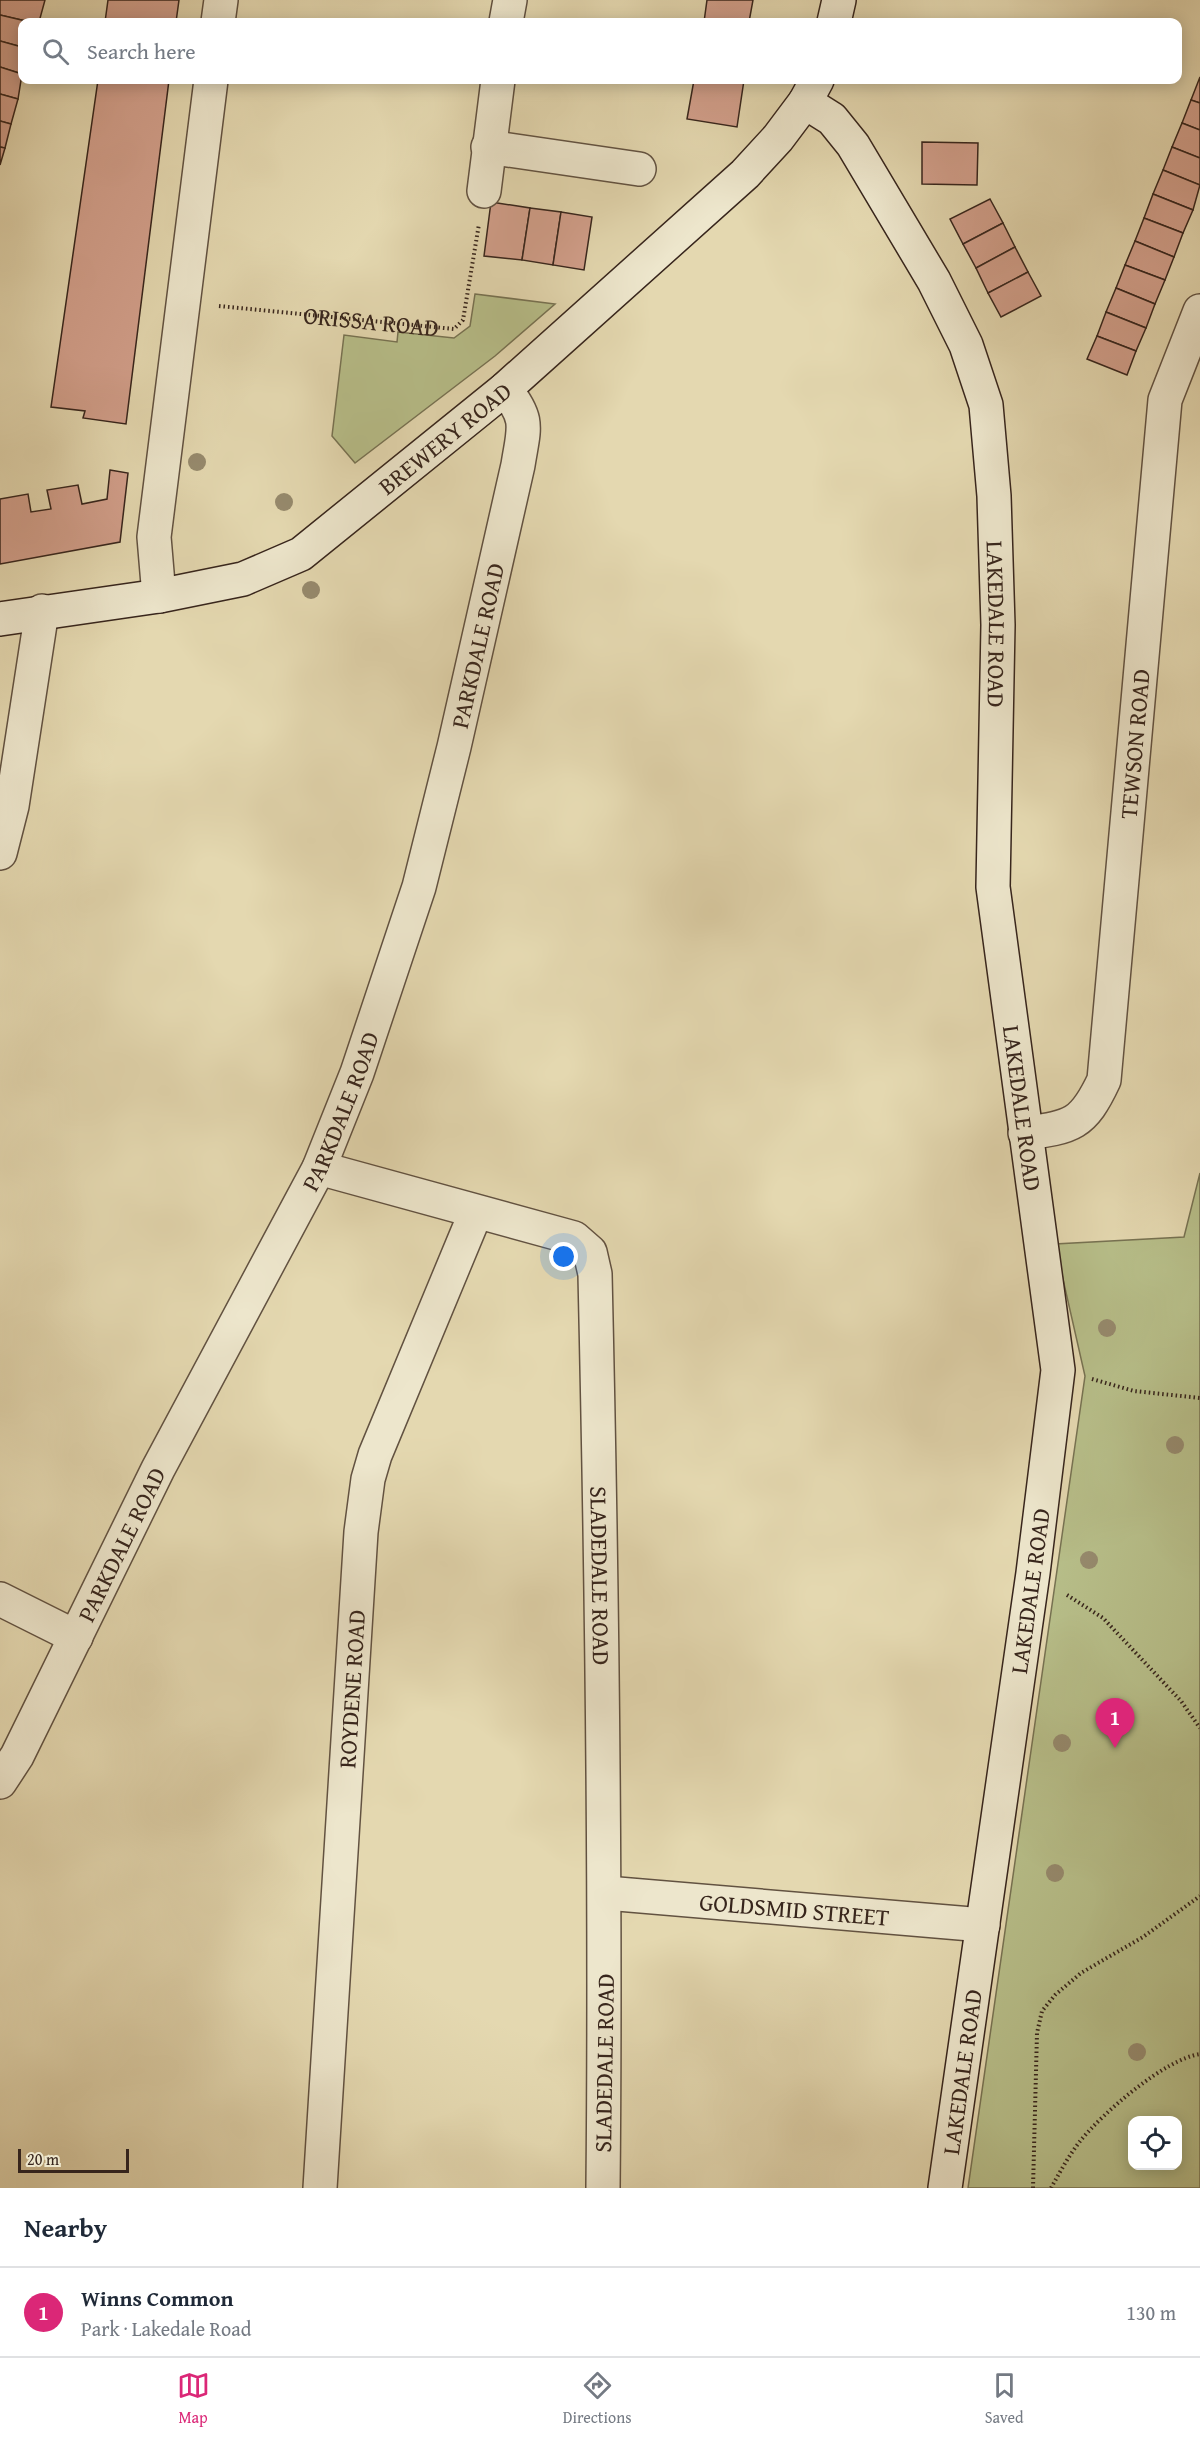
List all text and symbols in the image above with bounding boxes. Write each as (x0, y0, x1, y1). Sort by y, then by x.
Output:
search box (18, 18, 1182, 84)
icon: search (39, 35, 72, 68)
text: Search here (87, 35, 196, 67)
street label: ORISSA ROAD (302, 297, 441, 345)
street label: BREWERY ROAD (370, 373, 519, 503)
street label: LAKEDALE ROAD (978, 540, 1016, 708)
street label: PARKDALE ROAD (441, 559, 513, 732)
street label: TEWSON ROAD (1110, 667, 1158, 820)
street label: LAKEDALE ROAD (994, 1023, 1051, 1193)
street label: PARKDALE ROAD (293, 1027, 387, 1197)
your location (549, 1242, 578, 1271)
street label: PARKDALE ROAD (68, 1461, 174, 1628)
street label: SLADEDALE ROAD (582, 1486, 620, 1665)
street label: LAKEDALE ROAD (1001, 1506, 1059, 1676)
street label: ROYDENE ROAD (329, 1609, 374, 1769)
pin: 1 (1096, 1698, 1134, 1748)
street label: GOLDSMID STREET (698, 1883, 891, 1934)
street label: SLADEDALE ROAD (585, 1973, 623, 2153)
street label: LAKEDALE ROAD (933, 1987, 991, 2157)
map controls (1128, 2116, 1182, 2170)
button: locate (1128, 2116, 1182, 2170)
scale bar (18, 2146, 129, 2174)
text: 20 m (27, 2147, 59, 2171)
text: Nearby (24, 2208, 107, 2247)
text: Winns Common (81, 2282, 233, 2314)
text: 1 (38, 2298, 49, 2327)
text: 130 m (1126, 2298, 1176, 2327)
text: Park · Lakedale Road (81, 2314, 251, 2343)
tab: Map (177, 2369, 210, 2429)
tab: Directions (563, 2369, 632, 2429)
tab: Saved (985, 2369, 1023, 2429)

